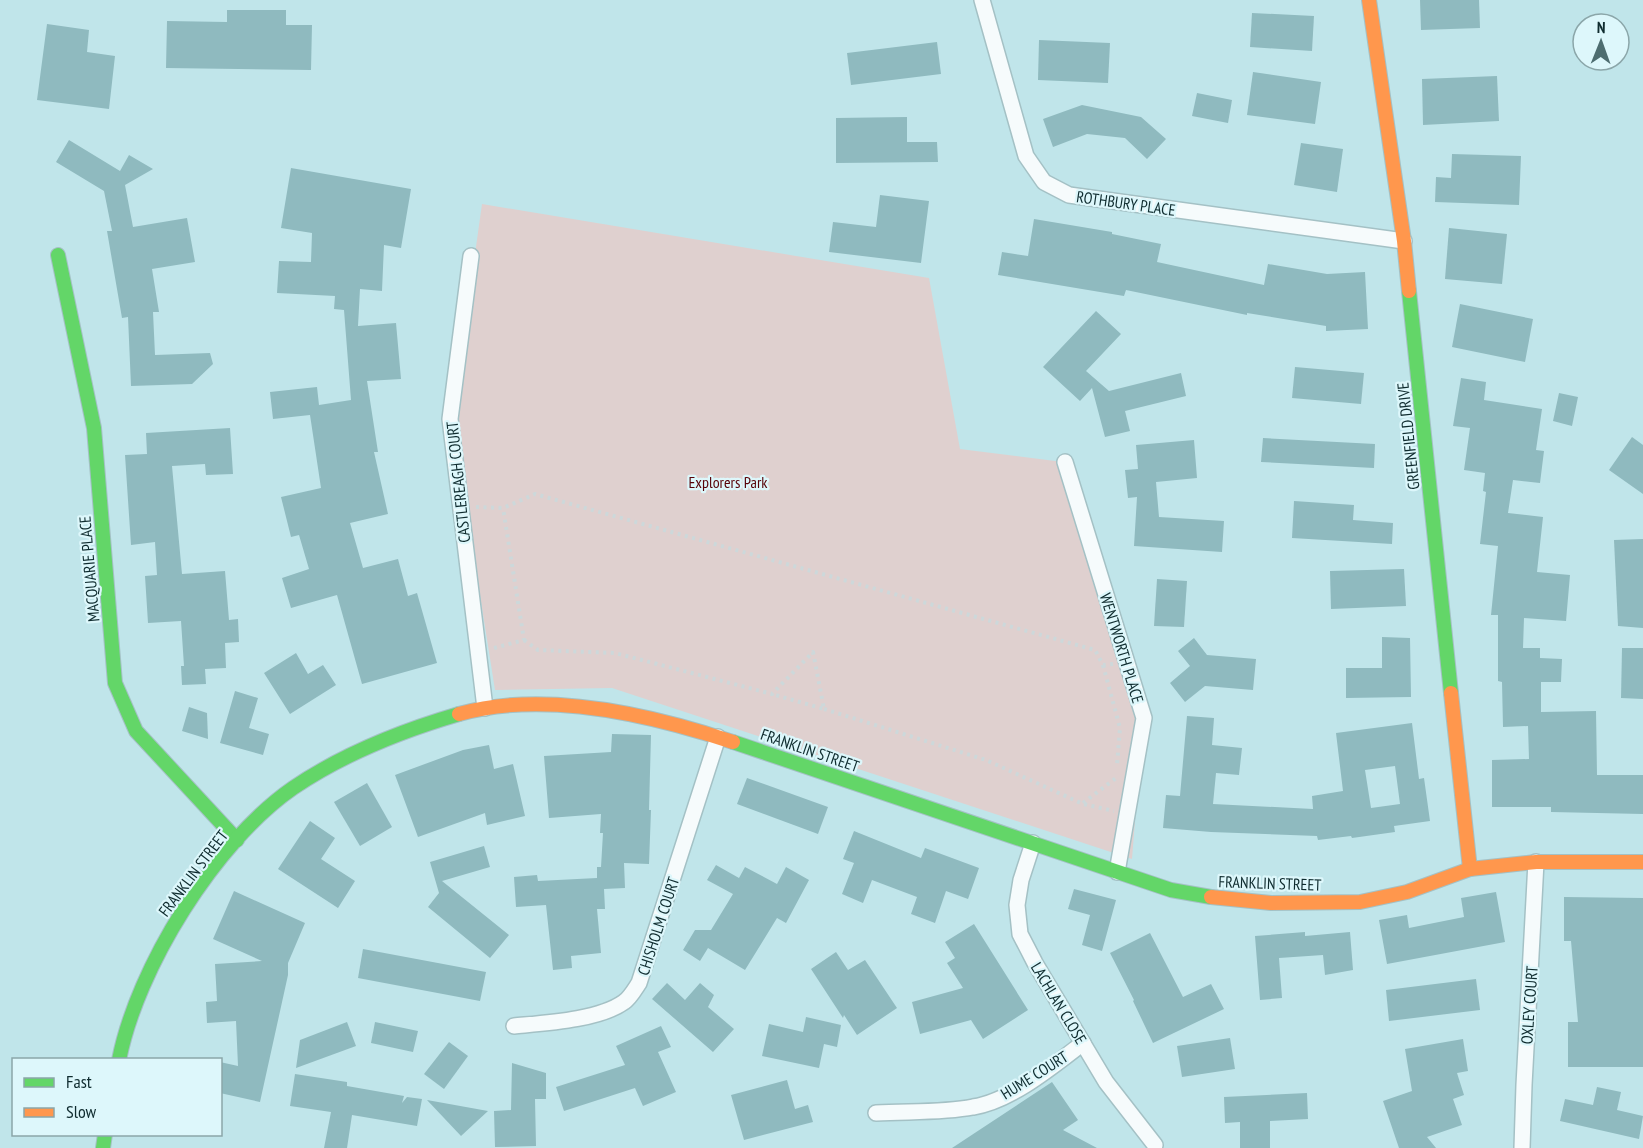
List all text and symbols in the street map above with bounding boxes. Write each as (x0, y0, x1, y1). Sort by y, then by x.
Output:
north arrow (1571, 12, 1631, 72)
text: N (1597, 17, 1606, 37)
street label: ROTHBURY PLACE (1075, 186, 1177, 220)
street label: GREENFIELD DRIVE (1392, 381, 1424, 491)
street label: CASTLEREAGH COURT (442, 420, 474, 544)
park label: Explorers Park (688, 472, 768, 492)
street label: MACQUARIE PLACE (74, 515, 104, 623)
street label: WENTWORTH PLACE (1096, 591, 1148, 706)
street label: FRANKLIN STREET (758, 724, 862, 776)
street label: FRANKLIN STREET (154, 826, 232, 920)
street label: FRANKLIN STREET (1218, 871, 1322, 895)
street label: CHISHOLM COURT (633, 874, 683, 978)
street label: LACHLAN CLOSE (1027, 959, 1091, 1048)
street label: OXLEY COURT (1516, 965, 1542, 1045)
street label: HUME COURT (997, 1047, 1071, 1103)
legend (12, 1058, 222, 1136)
text: Fast (66, 1070, 92, 1093)
text: Slow (66, 1100, 97, 1123)

